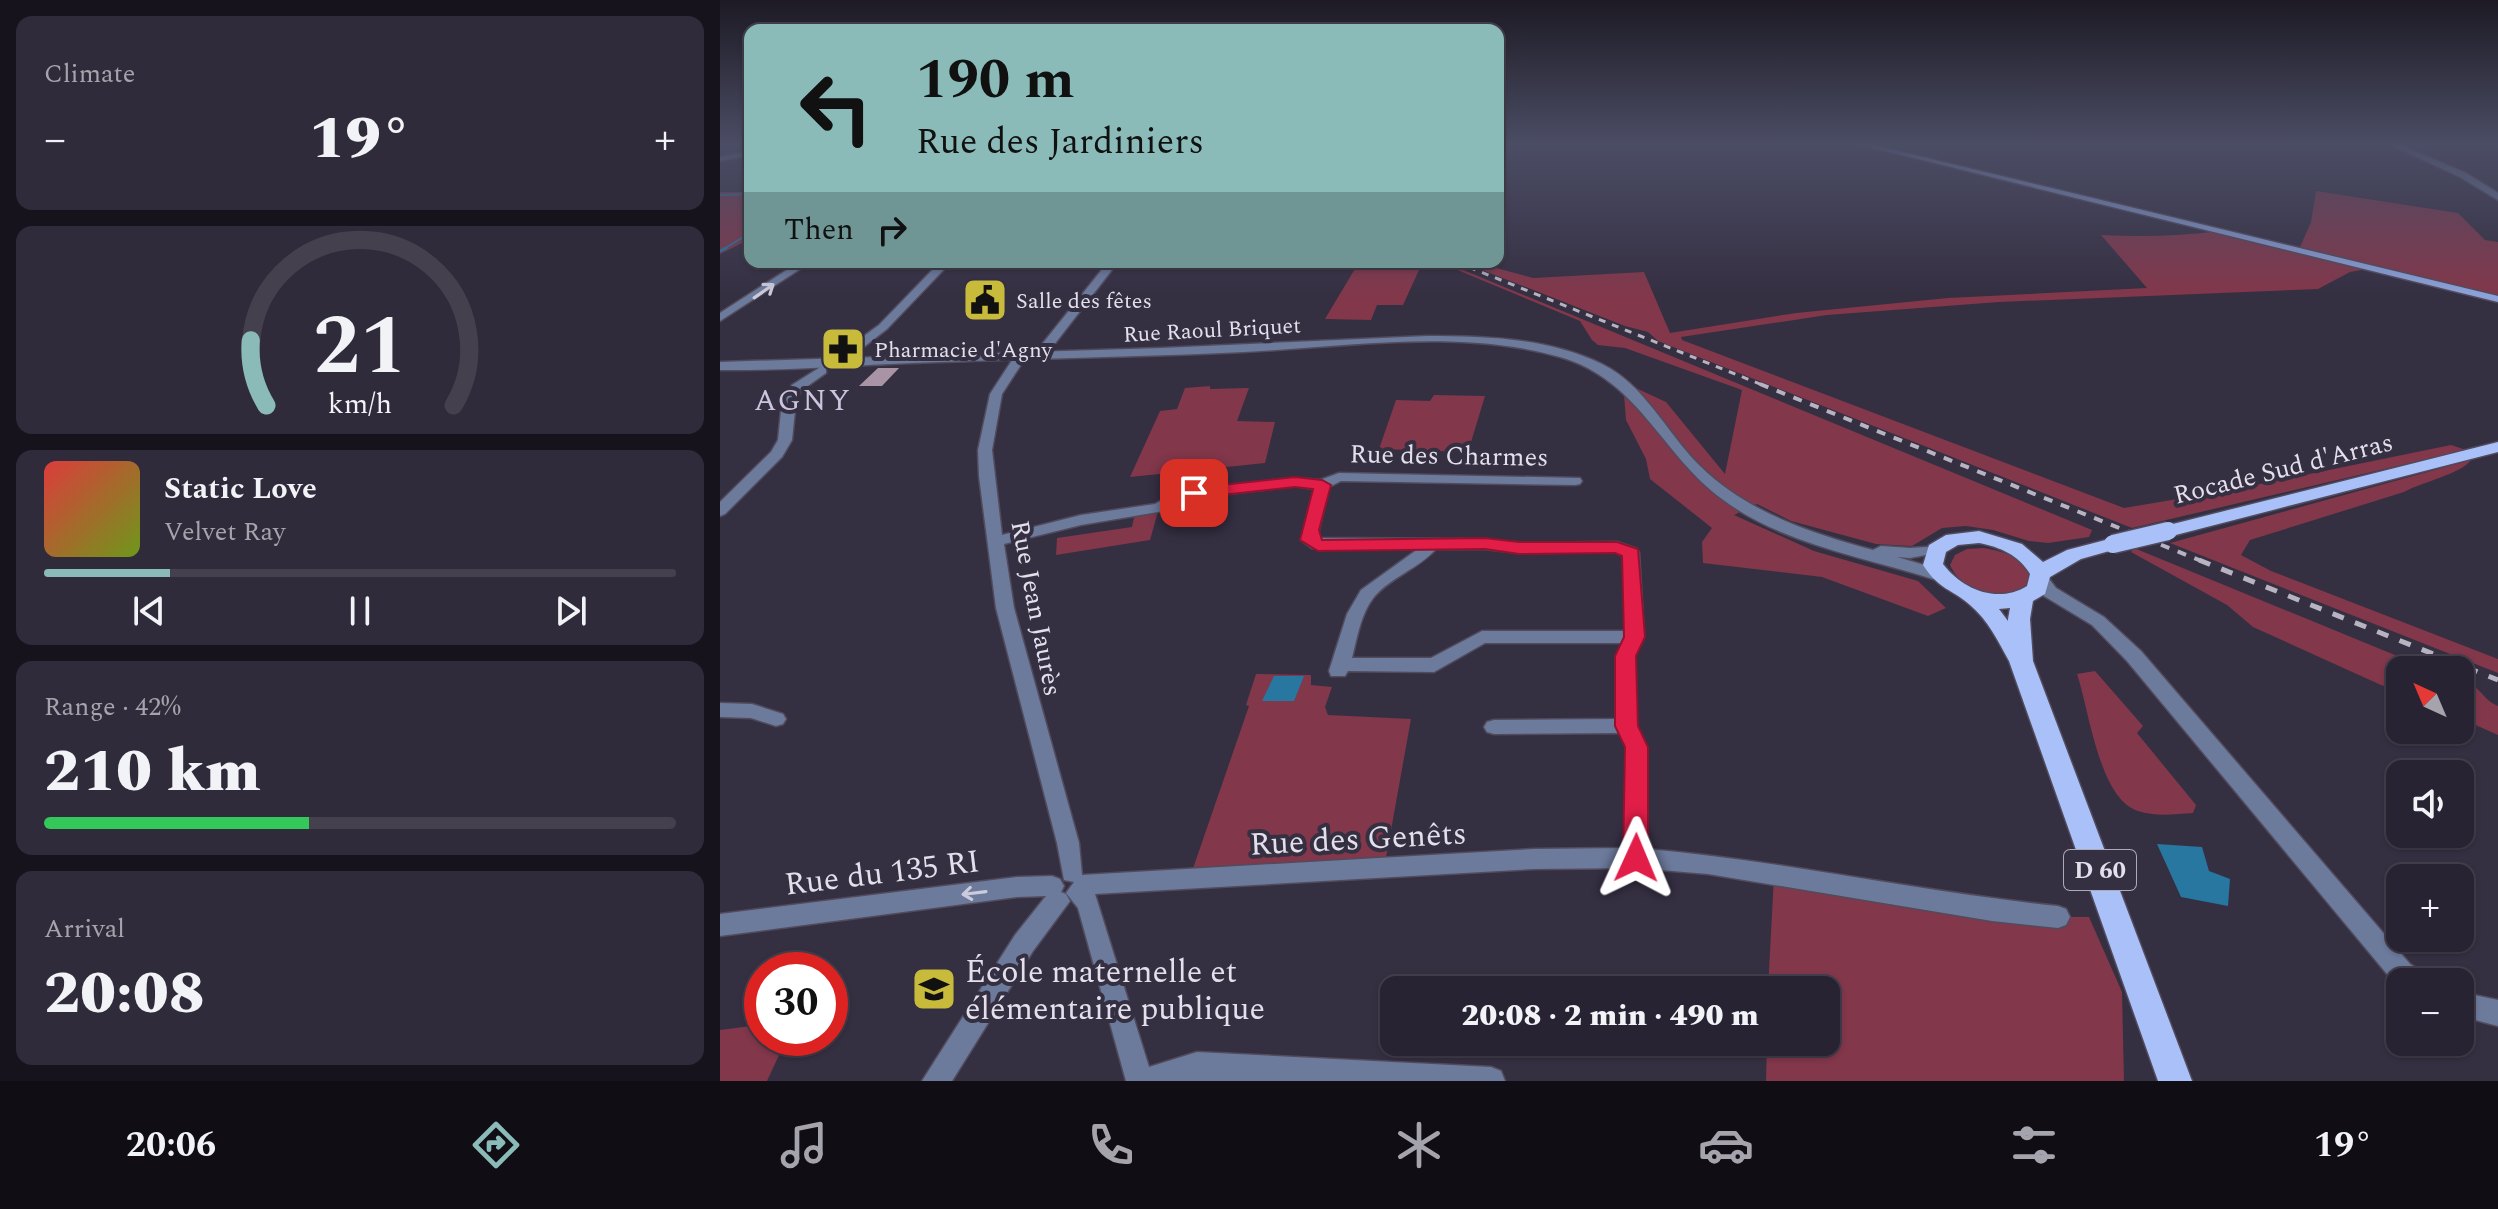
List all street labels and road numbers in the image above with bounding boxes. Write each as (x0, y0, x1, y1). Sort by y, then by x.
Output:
street label: Rue Raoul Briquet (1122, 309, 1302, 352)
street label: Rocade Sud d'Arras (2169, 422, 2397, 516)
street label: Rue des Charmes (1349, 434, 1549, 478)
street label: Rue Jean Jaurès (999, 517, 1073, 700)
street label: Rue des Genêts (1248, 809, 1468, 870)
street label: Rue du 135 RI (782, 837, 982, 910)
road number: D 60 (2064, 850, 2136, 890)

